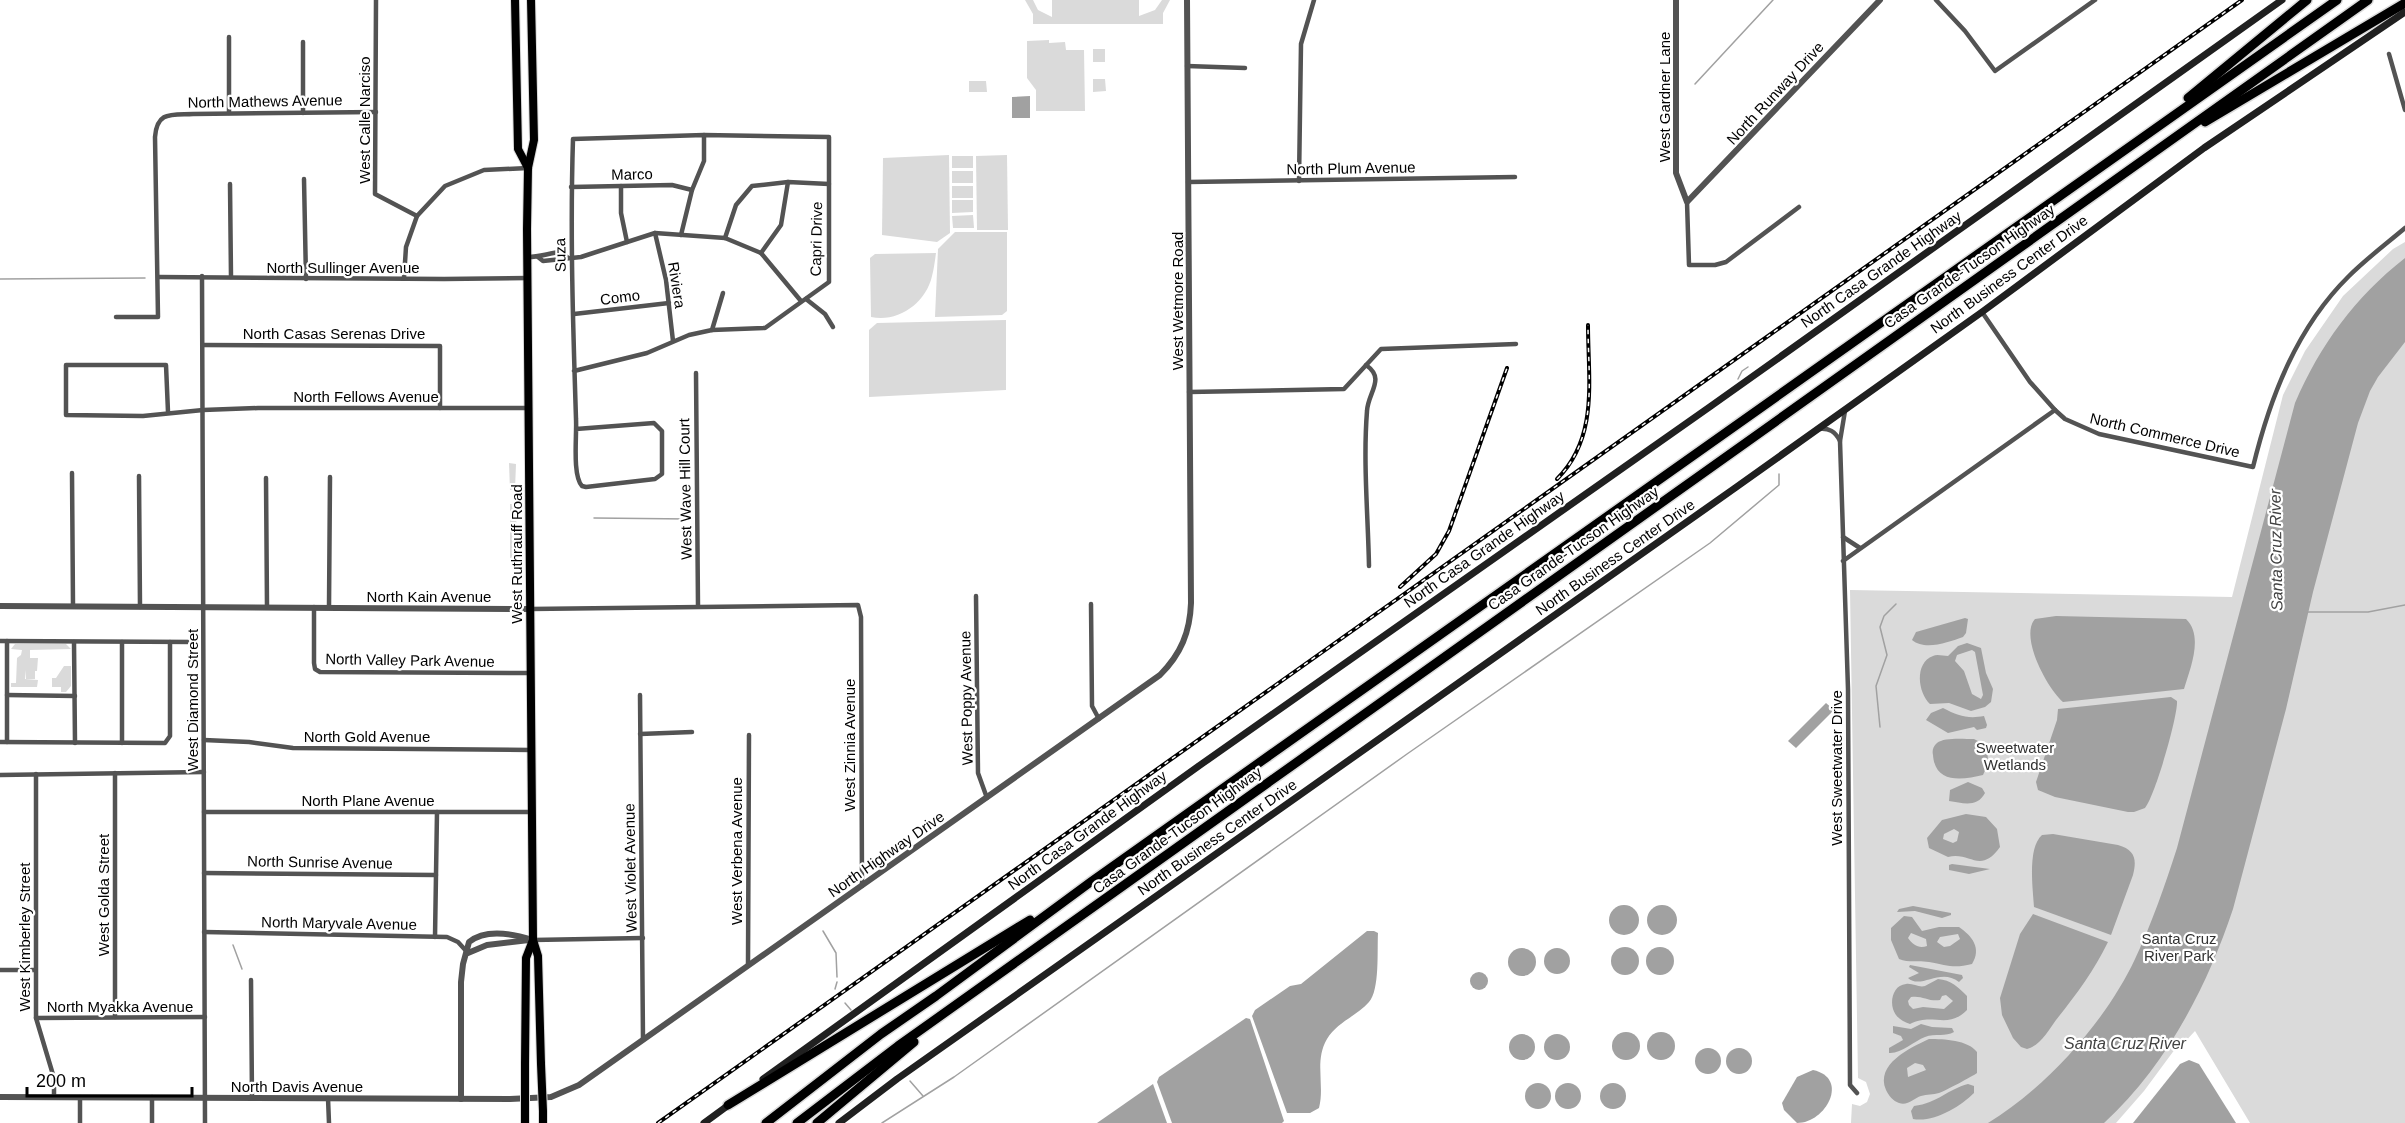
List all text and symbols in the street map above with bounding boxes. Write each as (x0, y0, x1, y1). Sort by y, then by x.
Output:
street label: West Gardner Lane (1656, 32, 1673, 162)
street label: North Runway Drive (1723, 38, 1827, 148)
street label: West Calle Narciso (356, 56, 373, 184)
street label: North Mathews Avenue (187, 91, 343, 111)
street label: North Plum Avenue (1286, 158, 1416, 178)
street label: Marco (611, 165, 653, 183)
street label: Casa Grande-Tucson Highway (1880, 200, 2058, 332)
street label: Capri Drive (807, 201, 825, 277)
street label: North Casa Grande Highway (1798, 207, 1965, 331)
street label: North Business Center Drive (1927, 211, 2091, 337)
street label: West Wetmore Road (1169, 232, 1186, 370)
street label: Suza (551, 237, 569, 272)
street label: North Sullinger Avenue (266, 259, 420, 276)
street label: Riviera (665, 261, 689, 310)
street label: Como (599, 286, 641, 308)
street label: North Casas Serenas Drive (243, 325, 425, 342)
street label: North Fellows Avenue (293, 388, 439, 405)
street label: North Commerce Drive (2088, 409, 2242, 461)
street label: West Wave Hill Court (675, 417, 695, 560)
street label: Casa Grande-Tucson Highway (1484, 482, 1662, 614)
street label: West Ruthrauff Road (508, 484, 525, 624)
street label: North Casa Grande Highway (1401, 487, 1568, 611)
water label: Santa Cruz River (2266, 488, 2286, 611)
street label: North Business Center Drive (1532, 496, 1698, 618)
street label: North Kain Avenue (367, 588, 491, 605)
street label: West Diamond Street (184, 628, 201, 771)
street label: West Poppy Avenue (956, 631, 976, 765)
street label: North Valley Park Avenue (325, 650, 495, 670)
street label: West Zinnia Avenue (841, 679, 858, 811)
street label: West Sweetwater Drive (1828, 690, 1845, 846)
street label: North Gold Avenue (304, 728, 430, 745)
park label: Sweetwater Wetlands (1976, 739, 2054, 773)
street label: Casa Grande-Tucson Highway (1089, 763, 1265, 897)
street label: North Casa Grande Highway (1004, 766, 1170, 893)
street label: North Business Center Drive (1134, 776, 1300, 898)
street label: West Verbena Avenue (728, 777, 745, 925)
street label: North Plane Avenue (301, 792, 435, 809)
street label: West Violet Avenue (620, 803, 640, 933)
street label: North Highway Drive (825, 808, 947, 900)
street label: West Golda Street (95, 833, 112, 956)
street label: North Sunrise Avenue (247, 852, 393, 872)
street label: West Kimberley Street (16, 862, 33, 1011)
street label: North Maryvale Avenue (261, 913, 417, 933)
park label: Santa Cruz River Park (2141, 930, 2217, 964)
street label: North Myakka Avenue (47, 998, 193, 1015)
water label: Santa Cruz River (2064, 1035, 2187, 1052)
scale bar (27, 1060, 192, 1098)
text: 200 m (36, 1071, 86, 1091)
street label: North Davis Avenue (231, 1078, 363, 1095)

